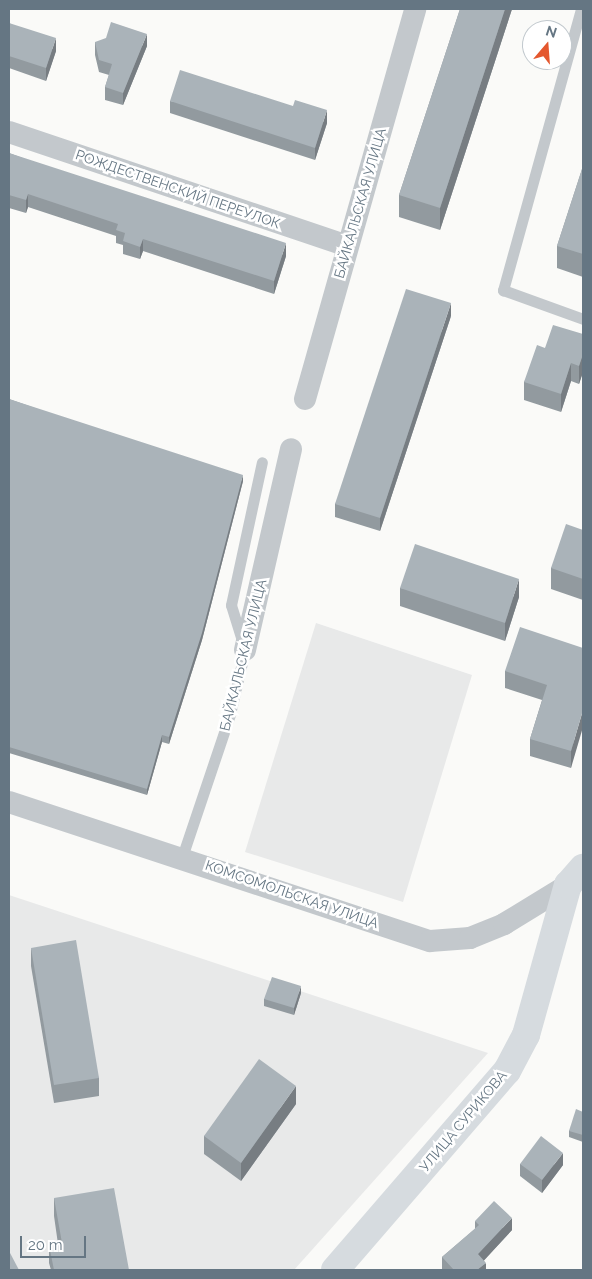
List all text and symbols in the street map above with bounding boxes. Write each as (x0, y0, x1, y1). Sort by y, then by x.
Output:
north arrow (522, 20, 572, 70)
text: N (544, 22, 559, 41)
street label: БАЙКАЛЬСКАЯ УЛИЦА (330, 126, 390, 280)
street label: РОЖДЕСТВЕНСКИЙ ПЕРЕУЛОК (73, 146, 283, 232)
street label: БАЙКАЛЬСКАЯ УЛИЦА (216, 577, 270, 733)
street label: КОМСОМОЛЬСКАЯ УЛИЦА (203, 856, 381, 932)
street label: УЛИЦА СУРИКОВА (416, 1067, 510, 1175)
scale bar (22, 1226, 89, 1258)
text: 20 m (28, 1236, 63, 1254)

